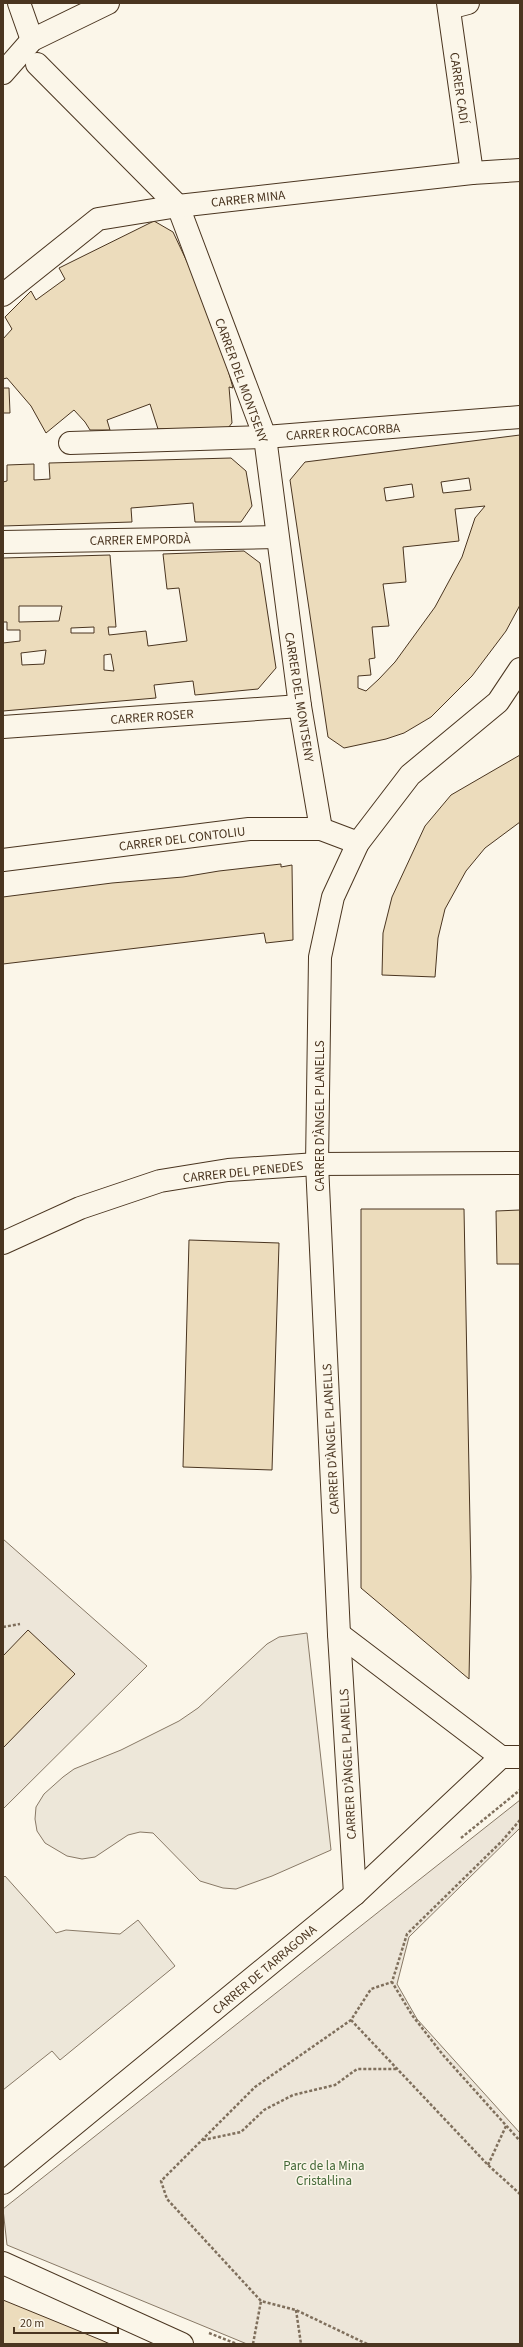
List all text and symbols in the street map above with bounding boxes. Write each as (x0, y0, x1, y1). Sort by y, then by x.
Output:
street label: CARRER CADÍ (445, 51, 473, 126)
street label: CARRER MINA (210, 186, 287, 212)
street label: CARRER DEL MONTSENY (210, 316, 272, 446)
street label: CARRER ROCACORBA (285, 419, 402, 445)
street label: CARRER EMPORDÀ (89, 530, 191, 550)
street label: CARRER DEL MONTSENY (280, 631, 318, 764)
street label: CARRER ROSER (110, 705, 195, 729)
street label: CARRER DEL CONTOLIU (118, 822, 246, 856)
street label: CARRER D'ÀNGEL PLANELLS (311, 1040, 329, 1192)
street label: CARRER DEL PENEDES (182, 1157, 304, 1187)
street label: CARRER D'ÀNGEL PLANELLS (318, 1363, 344, 1515)
street label: CARRER D'ÀNGEL PLANELLS (335, 1688, 361, 1840)
street label: CARRER DE TARRAGONA (209, 1920, 321, 2019)
park label: Parc de la Mina Cristal·lina (283, 2157, 365, 2190)
scale bar (14, 2309, 118, 2335)
text: 20 m (20, 2315, 44, 2332)

